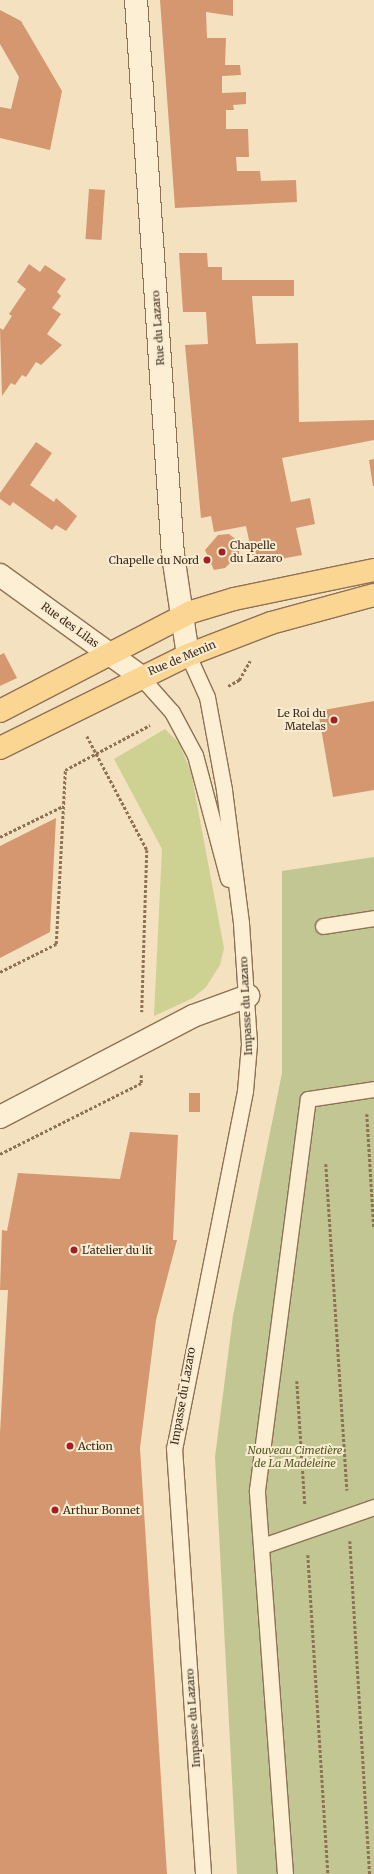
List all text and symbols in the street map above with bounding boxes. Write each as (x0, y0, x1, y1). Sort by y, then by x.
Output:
street label: Rue du Lazaro (149, 290, 167, 366)
place label: Chapelle du Lazaro (230, 539, 282, 565)
marker: Chapelle du Lazaro (217, 547, 227, 557)
place label: Chapelle du Nord (109, 553, 199, 567)
marker: Chapelle du Nord (202, 555, 212, 565)
street label: Rue des Lilas (38, 600, 102, 650)
street label: Rue de Menin (146, 638, 218, 678)
place label: Le Roi du Matelas (277, 707, 326, 733)
marker: Le Roi du Matelas (329, 715, 339, 725)
street label: Impasse du Lazaro (237, 956, 255, 1056)
place label: L'atelier du lit (82, 1243, 153, 1257)
marker: L'atelier du lit (69, 1245, 79, 1255)
street label: Impasse du Lazaro (168, 1346, 198, 1446)
place label: Action (78, 1439, 113, 1453)
marker: Action (65, 1441, 75, 1451)
park label: Nouveau Cimetière de La Madeleine (248, 1444, 342, 1470)
place label: Arthur Bonnet (63, 1503, 140, 1517)
marker: Arthur Bonnet (50, 1505, 60, 1515)
street label: Impasse du Lazaro (183, 1668, 203, 1768)

